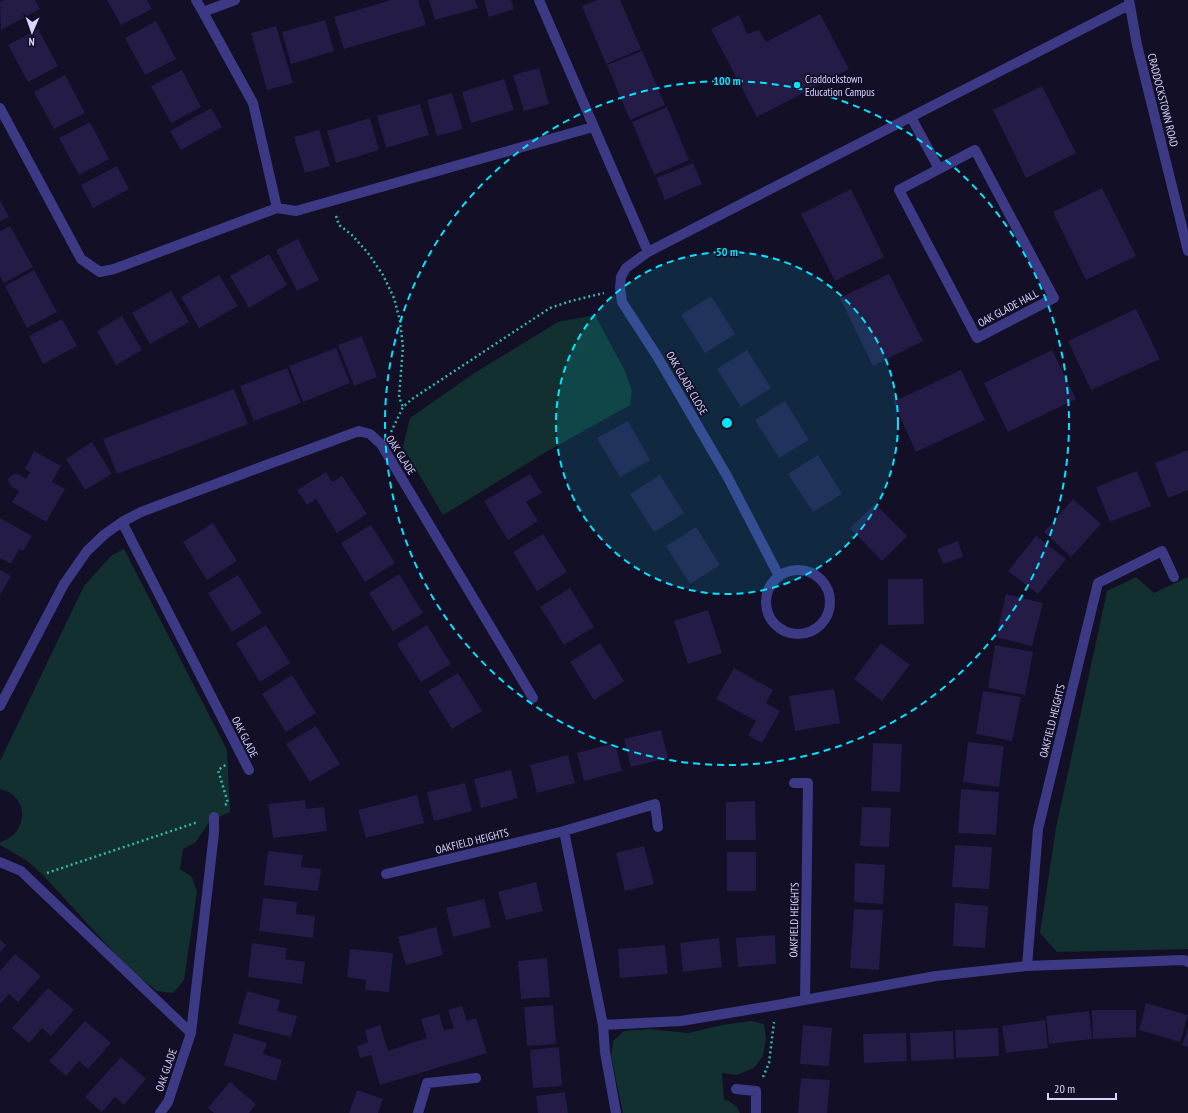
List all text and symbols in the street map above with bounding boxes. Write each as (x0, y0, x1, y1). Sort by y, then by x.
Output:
north arrow (12, 12, 52, 52)
text: N (28, 35, 35, 49)
street label: CRADDOCKSTOWN ROAD (1145, 52, 1181, 148)
place label: Craddockstown Education Campus (805, 72, 875, 99)
text: 100 m (713, 73, 741, 88)
marker: Craddockstown Education Campus (792, 80, 802, 90)
text: 50 m (716, 244, 738, 259)
street label: OAK GLADE HALL (975, 286, 1041, 330)
street label: OAK GLADE CLOSE (663, 349, 711, 417)
centre of rings (720, 416, 734, 430)
street label: OAK GLADE (383, 433, 419, 478)
street label: OAKFIELD HEIGHTS (1036, 683, 1068, 759)
street label: OAK GLADE (229, 714, 261, 760)
street label: OAKFIELD HEIGHTS (434, 825, 510, 857)
street label: OAKFIELD HEIGHTS (786, 882, 802, 958)
street label: OAK GLADE (152, 1047, 180, 1093)
scale bar (1048, 1075, 1116, 1101)
text: 20 m (1054, 1081, 1075, 1096)

